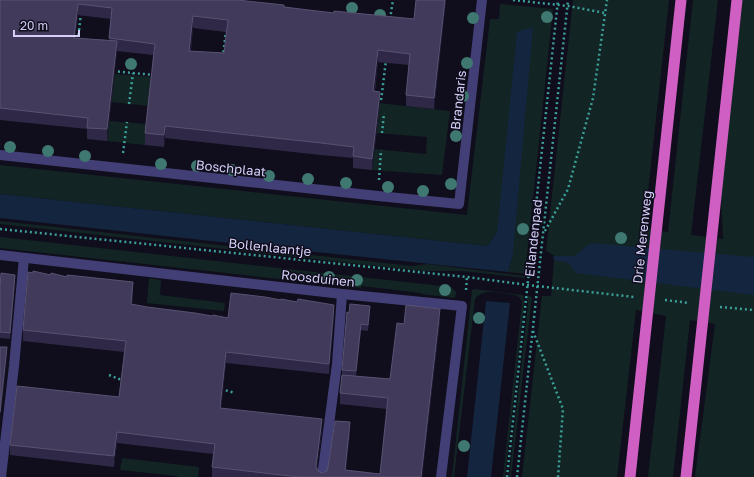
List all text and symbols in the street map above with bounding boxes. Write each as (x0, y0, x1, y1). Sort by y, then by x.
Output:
scale bar (14, 12, 79, 38)
text: 20 m (20, 18, 48, 33)
street label: Brandaris (447, 69, 469, 131)
street label: Boschplaat (195, 156, 267, 180)
street label: Drie Merenweg (629, 190, 655, 284)
street label: Eilandenpad (521, 198, 545, 278)
street label: Bollenlaantje (228, 235, 312, 259)
street label: Roosduinen (280, 266, 356, 290)

